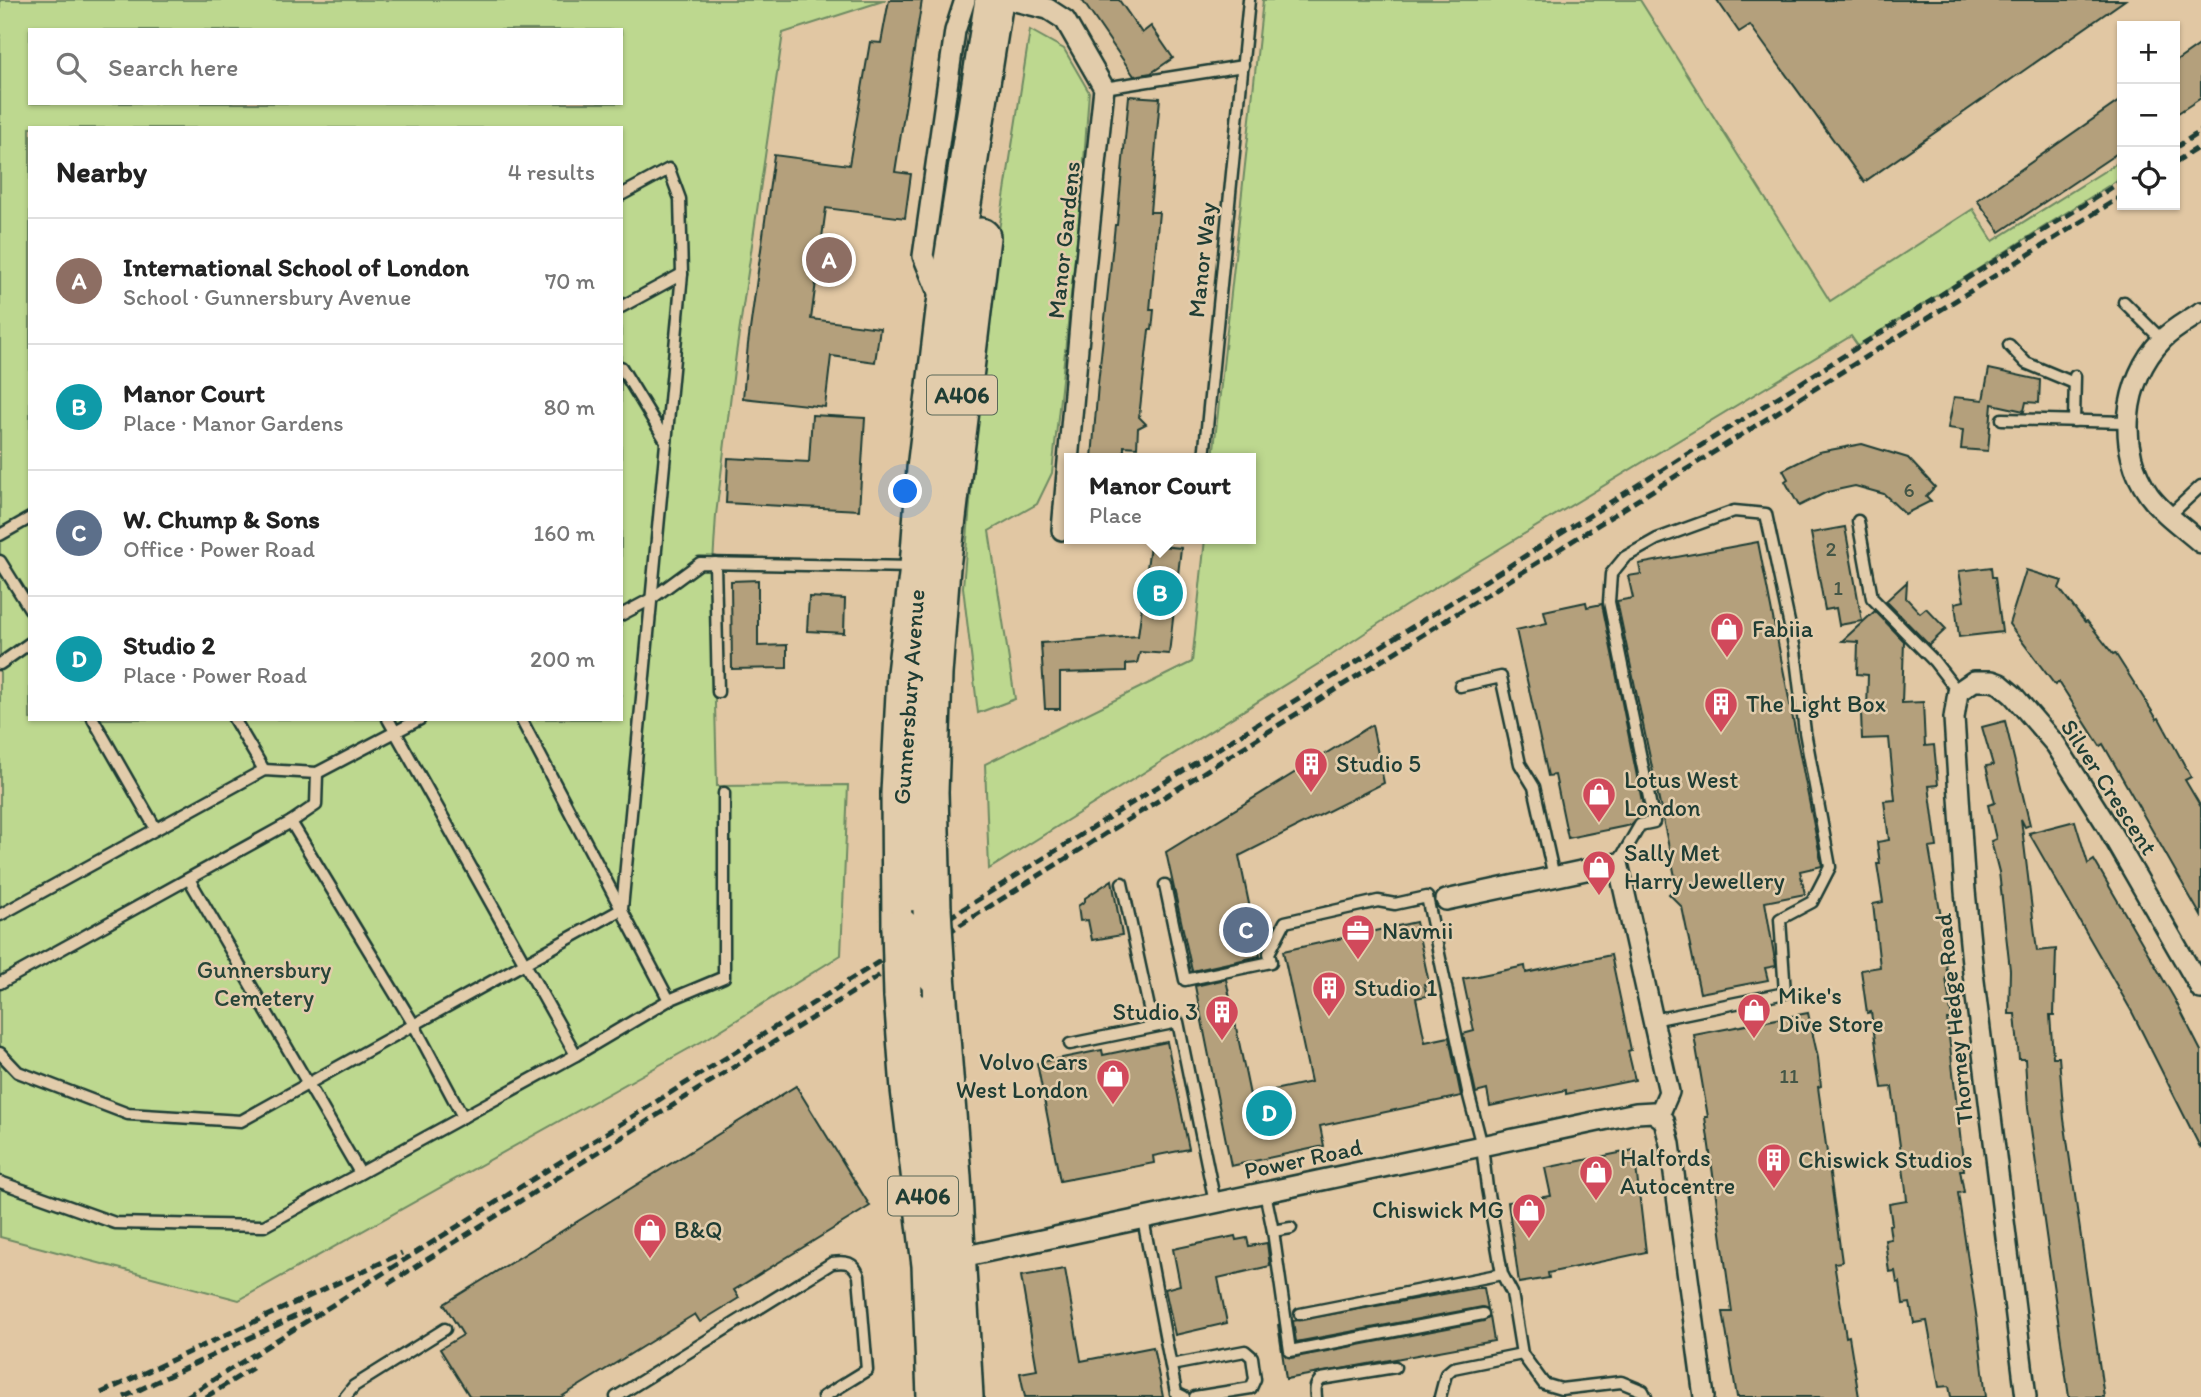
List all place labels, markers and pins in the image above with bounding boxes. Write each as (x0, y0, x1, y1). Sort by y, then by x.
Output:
pin: A (806, 234, 852, 286)
pin: B (1137, 567, 1183, 619)
shop icon: Fabiia (1708, 610, 1746, 659)
place label: Fabiia (1752, 614, 1814, 643)
building icon: The Light Box (1702, 685, 1740, 734)
place label: The Light Box (1746, 689, 1886, 718)
building icon: Studio 5 (1292, 745, 1330, 794)
place label: Studio 5 (1336, 749, 1421, 778)
place label: Lotus West London (1624, 765, 1738, 822)
shop icon: Lotus West London (1580, 775, 1618, 824)
place label: Sally Met Harry Jewellery (1624, 838, 1785, 895)
shop icon: Sally Met Harry Jewellery (1580, 848, 1618, 897)
pin: C (1223, 904, 1269, 956)
office icon: Navmii (1339, 912, 1377, 961)
place label: Navmii (1382, 916, 1453, 945)
building icon: Studio 1 (1310, 969, 1348, 1018)
place label: Studio 1 (1354, 973, 1438, 1002)
place label: Mike's Dive Store (1778, 981, 1884, 1038)
shop icon: Mike's Dive Store (1735, 991, 1773, 1040)
building icon: Studio 3 (1203, 993, 1241, 1042)
place label: Studio 3 (1113, 997, 1198, 1026)
place label: Volvo Cars West London (956, 1047, 1088, 1104)
shop icon: Volvo Cars West London (1094, 1057, 1132, 1106)
pin: D (1246, 1087, 1292, 1139)
building icon: Chiswick Studios (1755, 1141, 1793, 1190)
place label: Halfords Autocentre (1620, 1143, 1735, 1200)
place label: Chiswick Studios (1798, 1145, 1973, 1174)
shop icon: Halfords Autocentre (1577, 1153, 1615, 1202)
shop icon: Chiswick MG (1510, 1191, 1548, 1240)
place label: Chiswick MG (1372, 1195, 1504, 1224)
shop icon: B&Q (631, 1211, 669, 1260)
place label: B&Q (674, 1215, 722, 1244)

